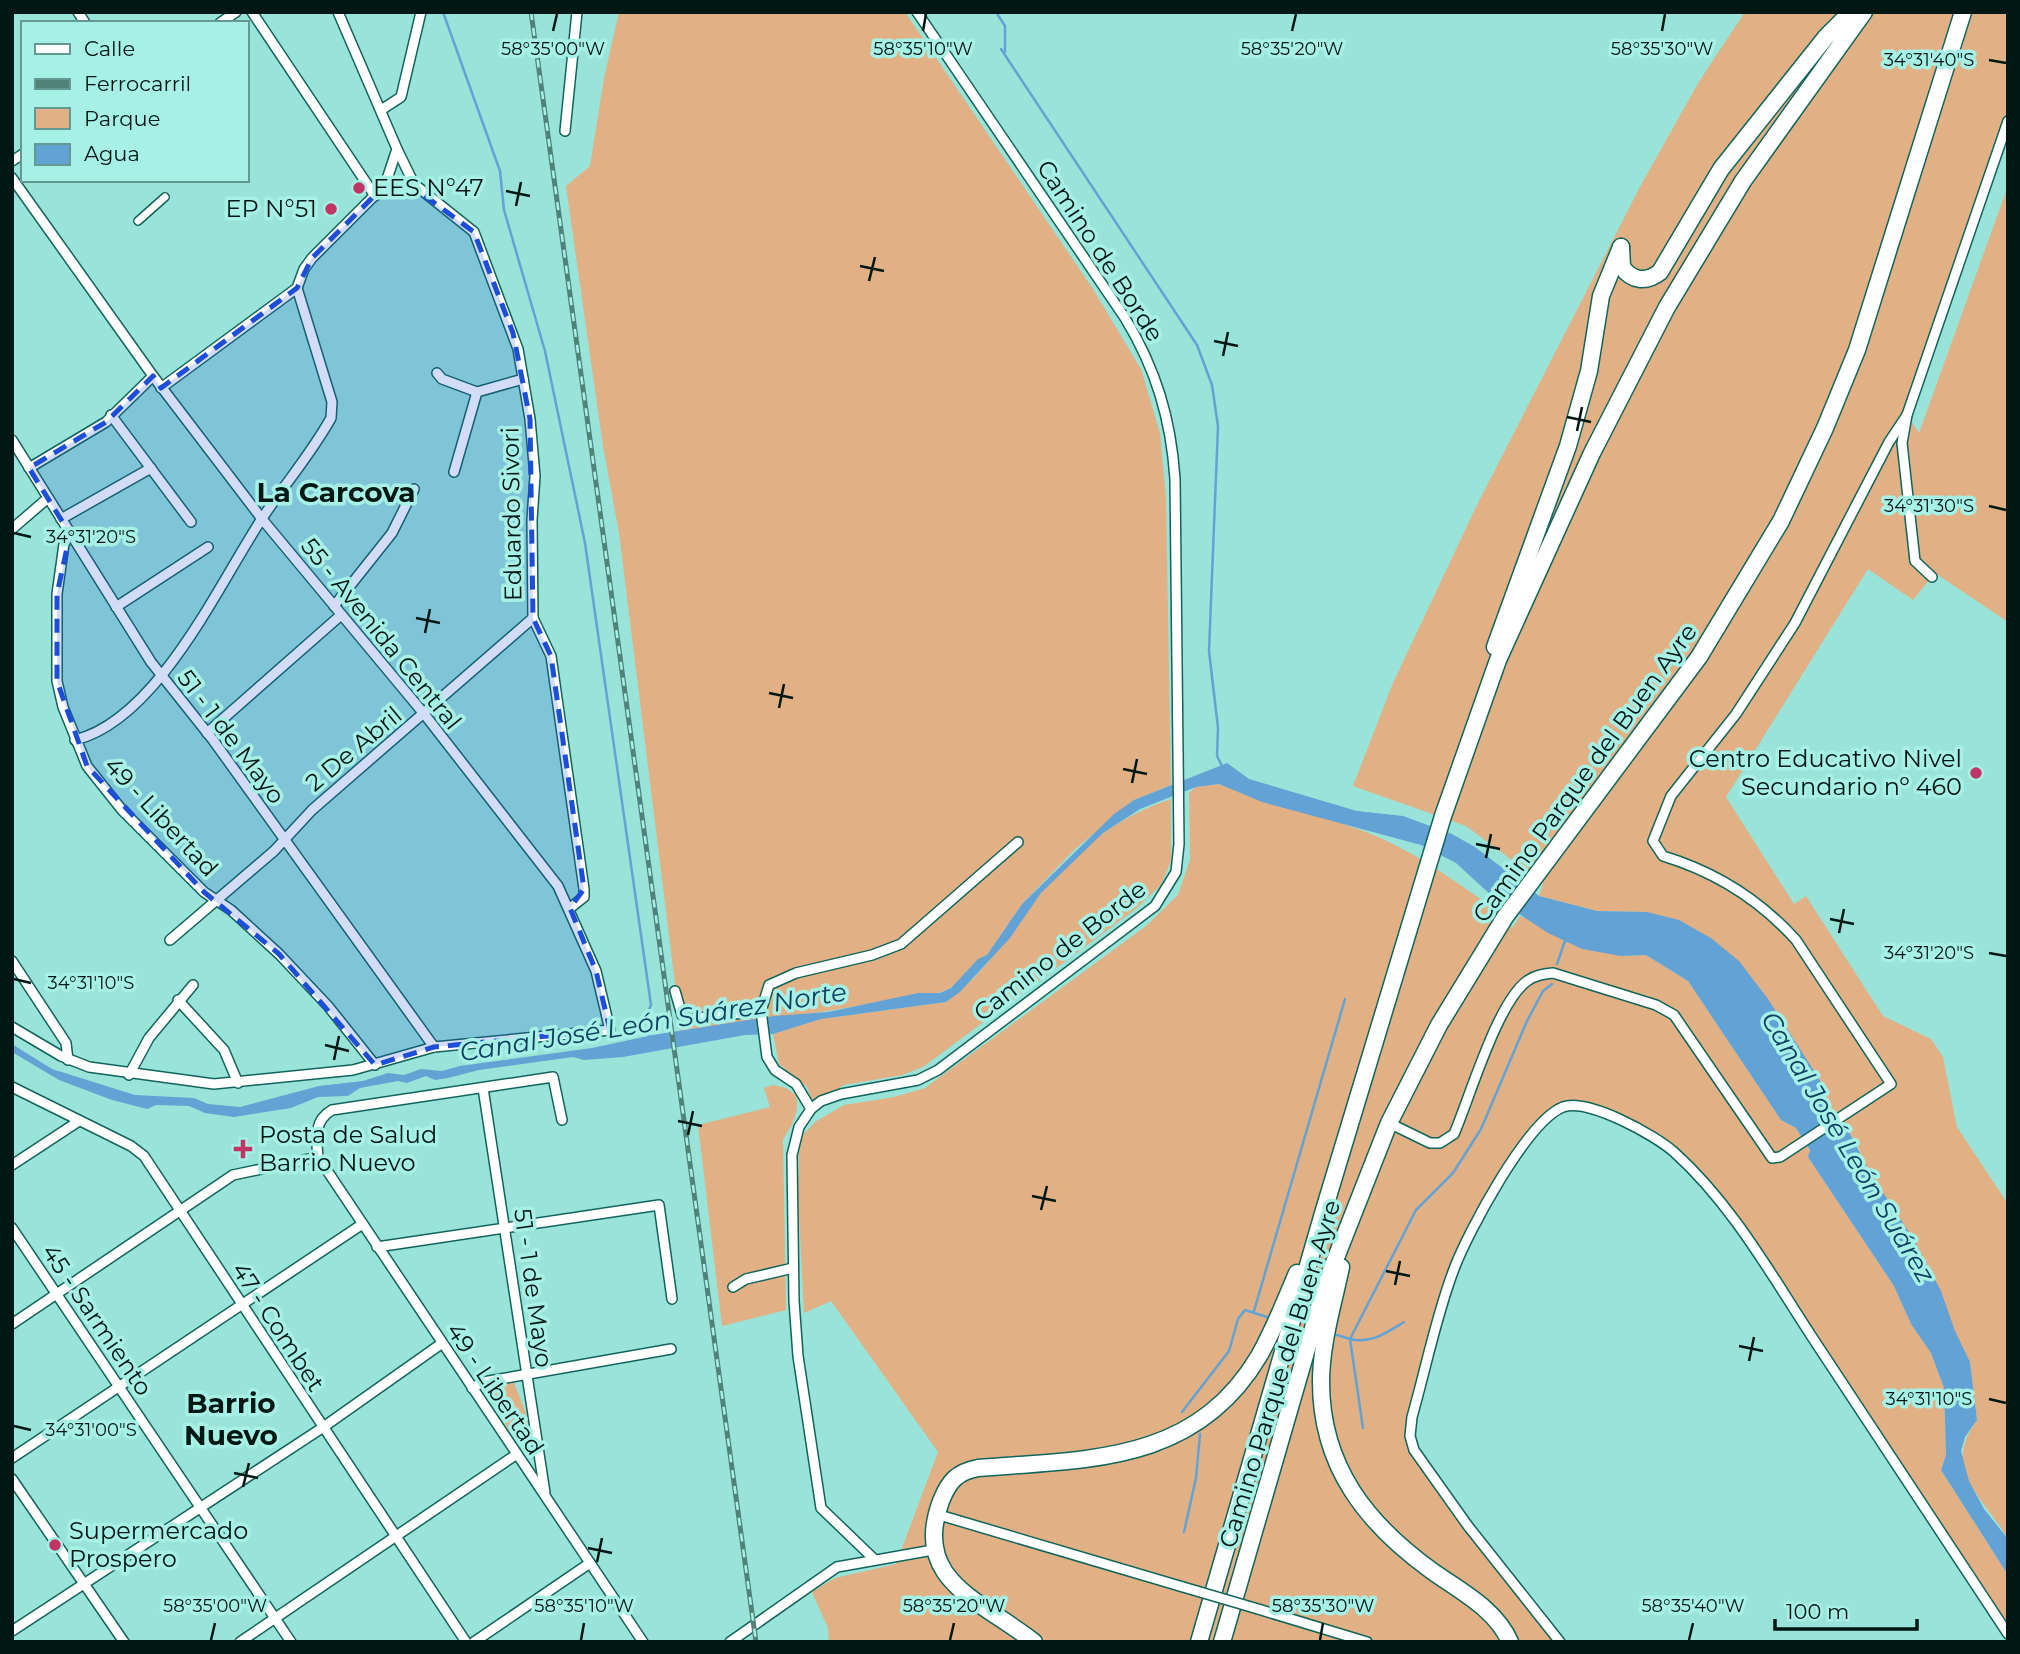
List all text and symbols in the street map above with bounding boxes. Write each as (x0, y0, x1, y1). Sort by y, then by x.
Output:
legend (21, 21, 248, 182)
text: Calle (84, 36, 135, 61)
text: 58°35'00"W (501, 38, 605, 60)
text: 58°35'10"W (873, 38, 973, 60)
text: 58°35'20"W (1241, 38, 1343, 60)
text: 58°35'30"W (1611, 38, 1713, 60)
text: 34°31'40"S (1884, 49, 1974, 71)
text: Ferrocarril (84, 71, 191, 96)
text: Parque (84, 106, 160, 131)
text: Agua (84, 141, 140, 166)
street label: Camino de Borde (1031, 154, 1170, 347)
place label: EES N°47 (373, 173, 484, 202)
marker: EES N°47 (351, 180, 367, 196)
place label: EP N°51 (225, 194, 317, 223)
marker: EP N°51 (323, 201, 339, 217)
street label: Eduardo Sivori (495, 427, 528, 601)
district label: La Carcova (256, 475, 416, 509)
text: 34°31'30"S (1884, 495, 1974, 517)
text: 34°31'20"S (46, 526, 136, 548)
street label: 55 - Avenida Central (295, 532, 468, 735)
street label: Camino Parque del Buen Ayre (1466, 618, 1703, 928)
street label: 51 - 1 de Mayo (172, 664, 291, 809)
street label: 2 De Abril (300, 700, 408, 797)
place label: Centro Educativo Nivel Secundario nº 460 (1689, 744, 1962, 801)
street label: 49 - Libertad (99, 751, 224, 883)
marker: Centro Educativo Nivel Secundario nº 460 (1968, 765, 1984, 781)
street label: Camino de Borde (968, 874, 1152, 1027)
text: 34°31'20"S (1884, 942, 1974, 964)
text: 34°31'10"S (48, 972, 134, 994)
water label: Canal José León Suárez Norte (457, 976, 849, 1068)
water label: Canal José León Suárez (1754, 1006, 1942, 1289)
place label: Posta de Salud Barrio Nuevo (259, 1120, 437, 1177)
marker: Posta de Salud Barrio Nuevo (233, 1139, 253, 1159)
street label: Camino Parque del Buen Ayre (1213, 1196, 1346, 1551)
street label: 51 - 1 de Mayo (508, 1207, 559, 1369)
street label: 45 - Sarmiento (36, 1238, 159, 1401)
street label: 47 - Combet (226, 1257, 331, 1397)
street label: 49 - Libertad (441, 1317, 550, 1460)
district label: Barrio Nuevo (184, 1386, 278, 1452)
text: 34°31'10"S (1886, 1388, 1972, 1410)
text: 34°31'00"S (45, 1419, 137, 1441)
place label: Supermercado Prospero (69, 1516, 248, 1573)
marker: Supermercado Prospero (47, 1537, 63, 1553)
scale bar (1775, 1588, 1917, 1632)
text: 58°35'00"W (163, 1595, 267, 1617)
text: 58°35'10"W (534, 1595, 634, 1617)
text: 58°35'20"W (903, 1595, 1005, 1617)
text: 58°35'30"W (1272, 1595, 1374, 1617)
text: 58°35'40"W (1641, 1595, 1745, 1617)
text: 100 m (1786, 1599, 1849, 1624)

